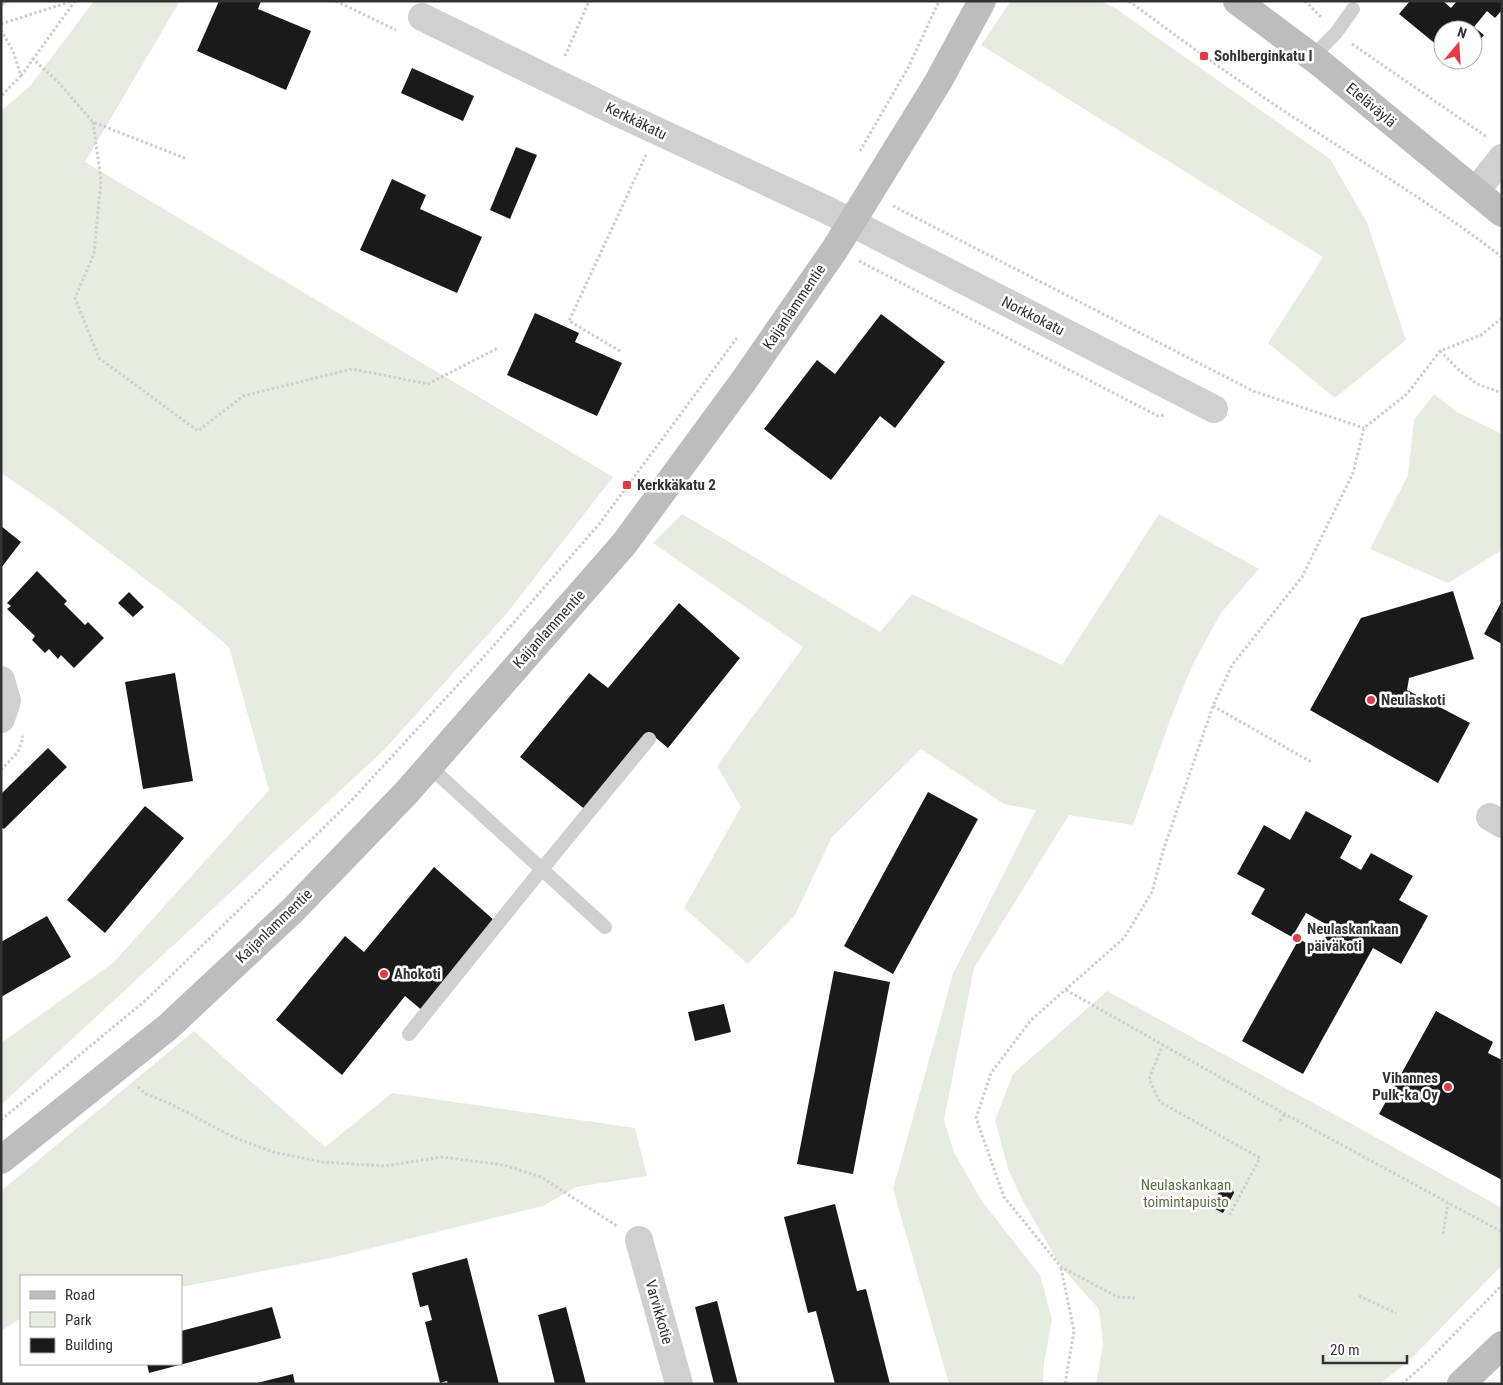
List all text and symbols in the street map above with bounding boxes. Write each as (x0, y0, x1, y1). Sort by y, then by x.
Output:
north arrow (1433, 20, 1483, 70)
text: N (1455, 24, 1469, 42)
place label: Sohlberginkatu I (1214, 47, 1313, 65)
marker: Sohlberginkatu I (1198, 50, 1210, 62)
street label: Eteläväylä (1342, 79, 1400, 131)
street label: Kerkkäkatu (602, 98, 670, 144)
street label: Kaijanlammentie (759, 261, 829, 353)
street label: Norkkokatu (999, 293, 1067, 339)
place label: Kerkkäkatu 2 (637, 476, 716, 494)
marker: Kerkkäkatu 2 (621, 479, 633, 491)
street label: Kaijanlammentie (509, 586, 589, 672)
place label: Neulaskoti (1381, 691, 1445, 709)
marker: Neulaskoti (1365, 694, 1377, 706)
street label: Kaijanlammentie (232, 885, 316, 967)
place label: Neulaskankaan päiväkoti (1307, 920, 1399, 955)
marker: Neulaskankaan päiväkoti (1291, 932, 1303, 944)
place label: Ahokoti (394, 965, 441, 983)
marker: Ahokoti (378, 968, 390, 980)
place label: Vihannes Pulk-ka Oy (1372, 1069, 1438, 1104)
marker: Vihannes Pulk-ka Oy (1442, 1081, 1454, 1093)
park label: Neulaskankaan toimintapuisto (1141, 1176, 1231, 1211)
legend (20, 1275, 182, 1365)
street label: Varvikkotie (641, 1278, 677, 1346)
text: Road (65, 1286, 95, 1304)
text: Park (65, 1311, 92, 1329)
scale bar (1323, 1332, 1407, 1364)
text: Building (65, 1336, 113, 1354)
text: 20 m (1330, 1341, 1360, 1359)

